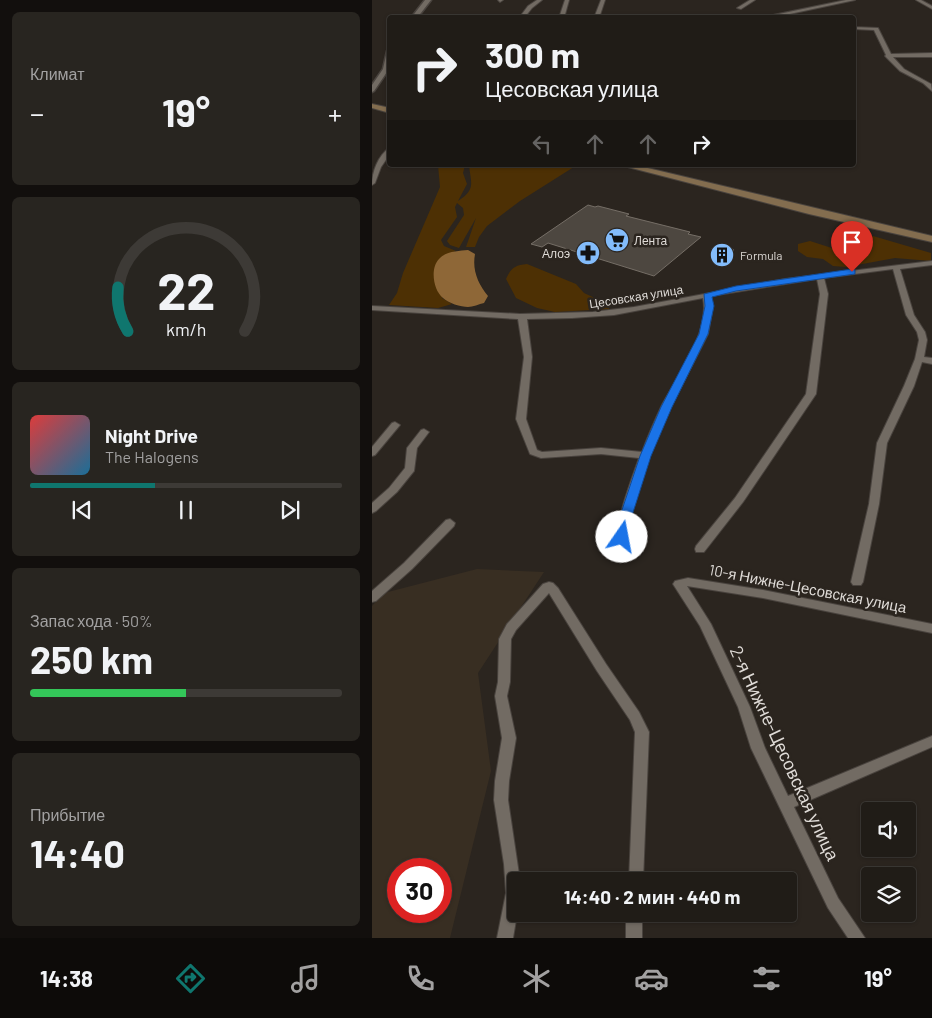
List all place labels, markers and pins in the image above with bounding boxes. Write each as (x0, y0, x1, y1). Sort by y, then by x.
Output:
pin (831, 221, 873, 272)
supermarket icon: Лента (604, 227, 630, 253)
place label: Лента (634, 233, 668, 247)
pharmacy icon: Алоэ (575, 240, 601, 266)
building icon: Formula (709, 242, 735, 268)
place label: Алоэ (542, 246, 570, 260)
place label: Formula (740, 248, 783, 262)

